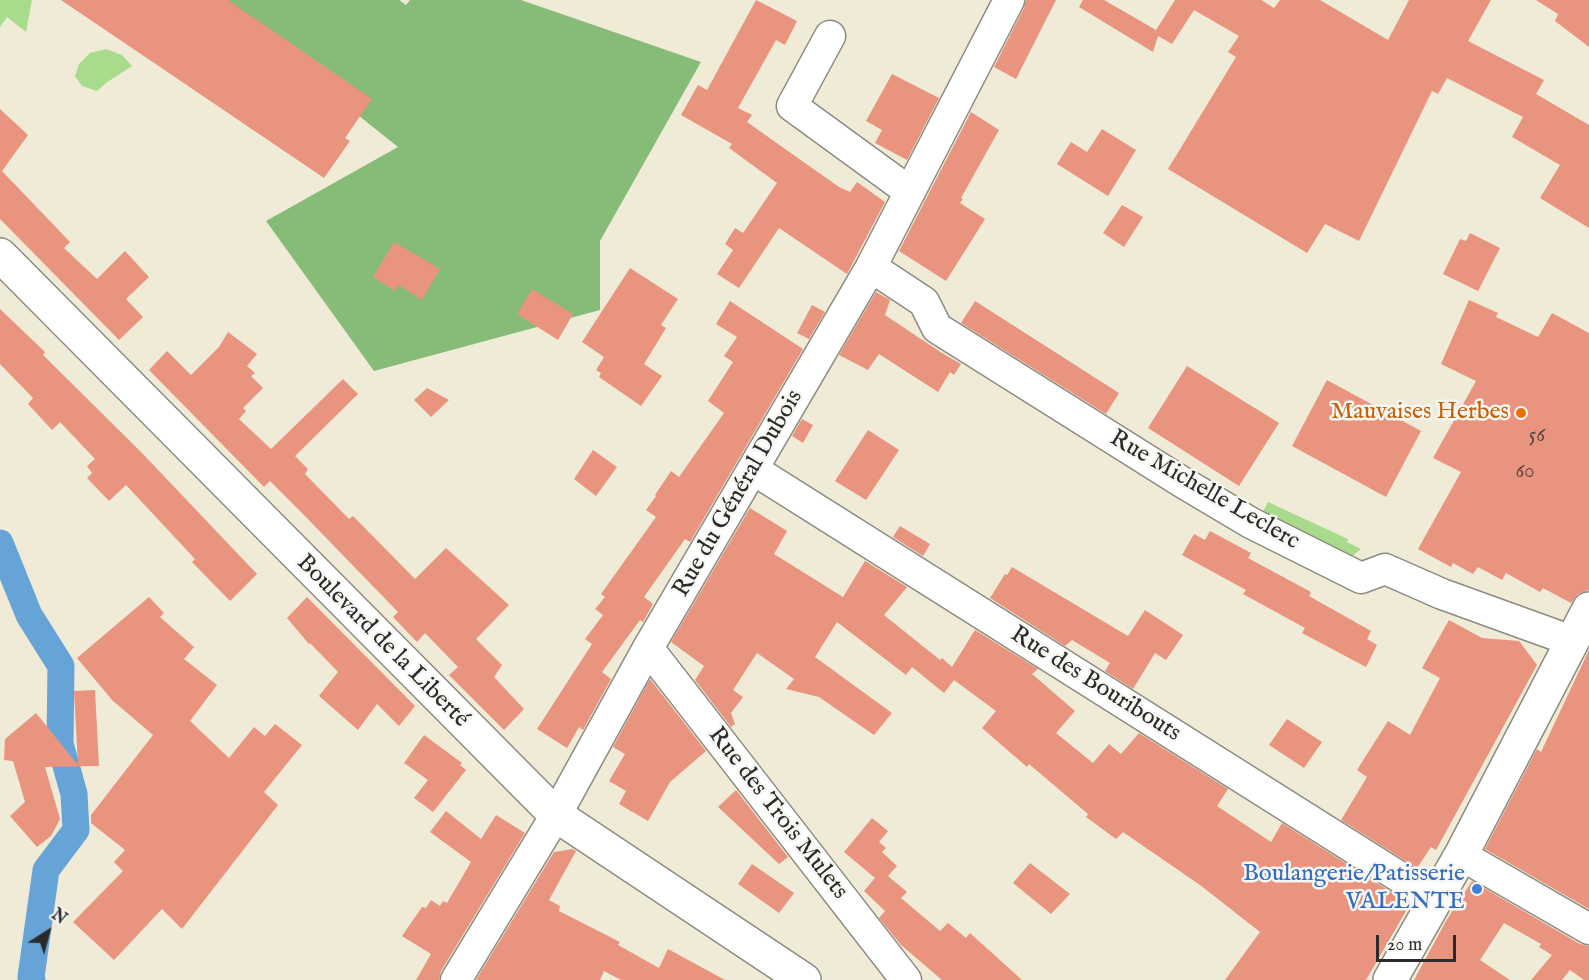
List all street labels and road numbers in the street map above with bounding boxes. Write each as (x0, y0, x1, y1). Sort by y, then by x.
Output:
street label: Rue du Général Dubois (668, 385, 810, 603)
street label: Rue Michelle Leclerc (1104, 425, 1304, 557)
street label: Boulevard de la Liberté (289, 549, 475, 735)
street label: Rue des Bouribouts (1005, 621, 1185, 749)
street label: Rue des Trois Mulets (701, 722, 853, 906)

